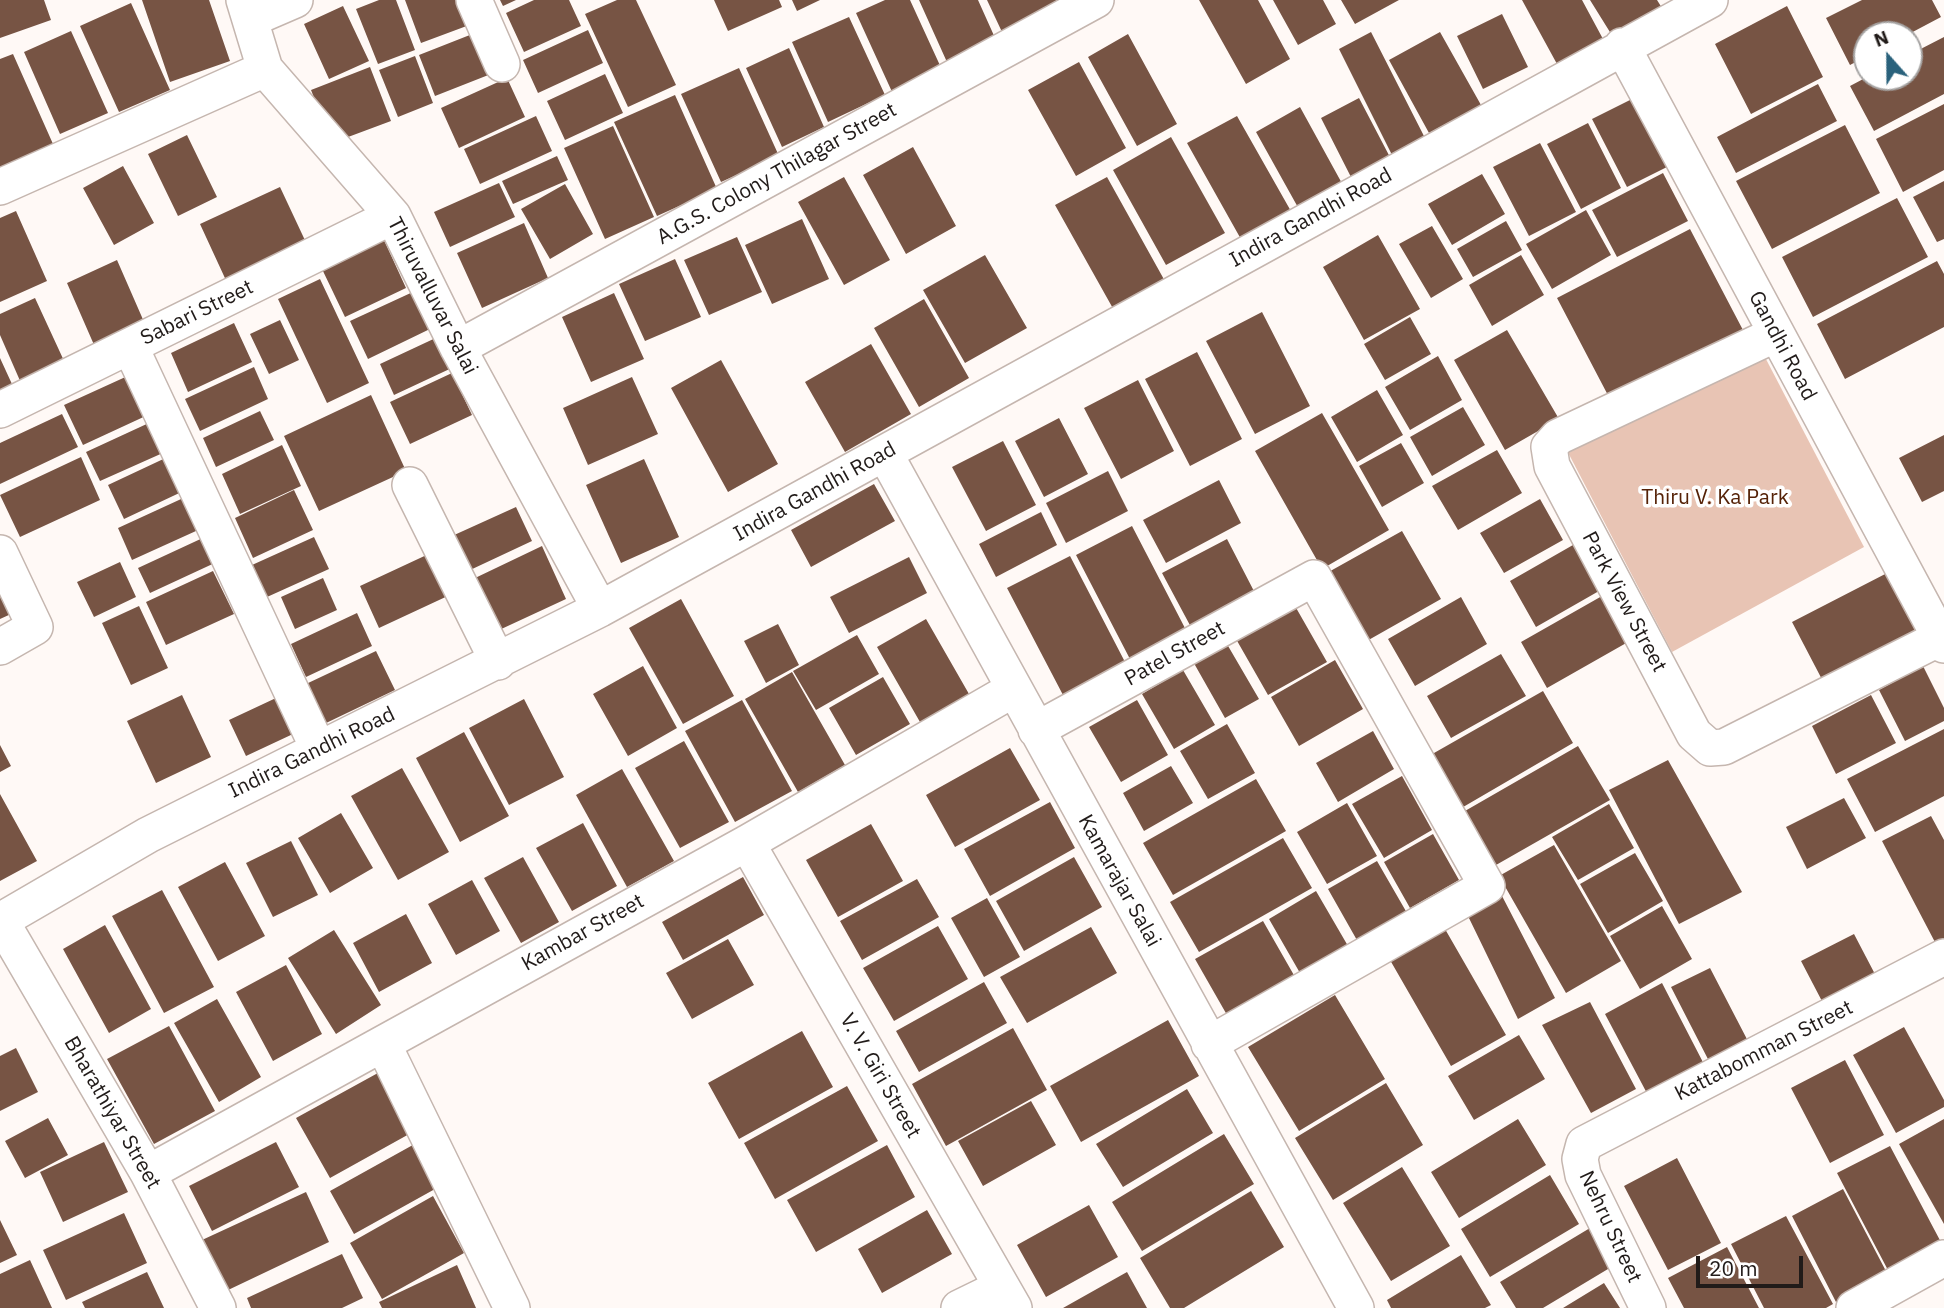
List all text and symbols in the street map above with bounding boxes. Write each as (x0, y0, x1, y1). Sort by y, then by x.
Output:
north arrow (1853, 21, 1923, 91)
text: N (1870, 25, 1892, 52)
street label: A.G.S. Colony Thilagar Street (653, 98, 901, 250)
street label: Indira Gandhi Road (1225, 163, 1397, 273)
street label: Thiruvalluvar Salai (381, 213, 483, 379)
street label: Sabari Street (137, 275, 257, 351)
street label: Gandhi Road (1743, 287, 1821, 405)
street label: Indira Gandhi Road (729, 437, 901, 547)
park label: Thiru V. Ka Park (1641, 485, 1789, 511)
street label: Park View Street (1576, 527, 1672, 677)
street label: Patel Street (1120, 616, 1230, 692)
street label: Indira Gandhi Road (225, 702, 399, 804)
street label: Kamarajar Salai (1072, 810, 1166, 952)
street label: Kambar Street (517, 889, 649, 977)
street label: Kattabomman Street (1671, 995, 1857, 1107)
street label: V. V. Giri Street (834, 1009, 926, 1143)
street label: Bharathiyar Street (58, 1032, 166, 1194)
street label: Nehru Street (1573, 1167, 1647, 1287)
scale bar (1699, 1242, 1806, 1286)
text: 20 m (1709, 1254, 1758, 1282)

